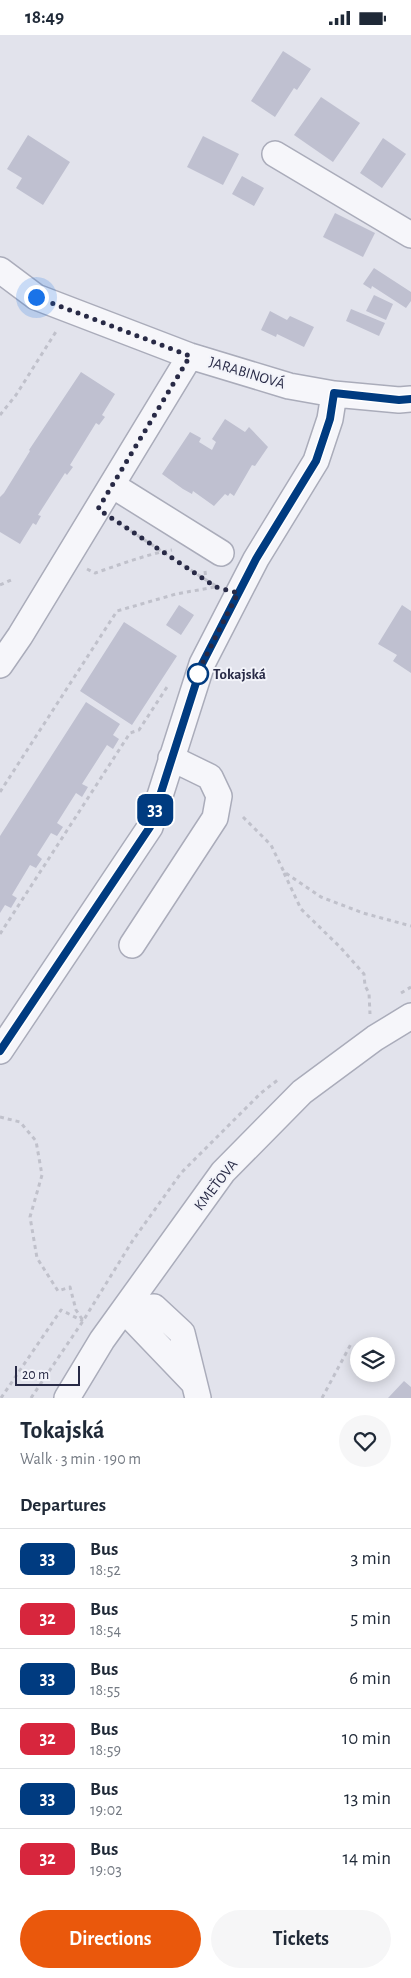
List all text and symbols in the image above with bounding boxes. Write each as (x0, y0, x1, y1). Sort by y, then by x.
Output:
text: 18:49 (25, 8, 64, 27)
your location (24, 285, 49, 310)
street label: JARABINOVÁ (207, 352, 288, 392)
marker: Tokajská (187, 663, 209, 685)
place label: Tokajská (213, 667, 266, 682)
line badge: 33 (132, 794, 178, 826)
text: 33 (147, 801, 163, 819)
street label: KMEŤOVA (191, 1156, 241, 1213)
map controls (350, 1337, 395, 1382)
button: layers (350, 1337, 395, 1382)
scale bar (15, 1363, 80, 1386)
text: 20 m (22, 1368, 49, 1382)
button: heart (339, 1415, 391, 1467)
text: Tokajská (20, 1419, 105, 1443)
text: Walk · 3 min · 190 m (20, 1451, 141, 1467)
text: Departures (20, 1496, 106, 1515)
text: Bus (90, 1540, 118, 1559)
text: 3 min (350, 1549, 391, 1568)
text: 33 (40, 1550, 55, 1568)
text: 18:52 (90, 1562, 121, 1578)
text: Bus (90, 1600, 118, 1619)
text: 5 min (350, 1609, 391, 1628)
text: 32 (39, 1610, 56, 1628)
text: 18:54 (90, 1622, 121, 1638)
text: Bus (90, 1660, 118, 1679)
text: 6 min (349, 1669, 391, 1688)
text: 33 (40, 1670, 55, 1688)
text: 18:55 (90, 1682, 120, 1698)
text: Bus (90, 1720, 118, 1739)
text: 10 min (342, 1729, 391, 1748)
text: 32 (39, 1730, 56, 1748)
text: 18:59 (90, 1742, 121, 1758)
text: Bus (90, 1780, 118, 1799)
text: 13 min (344, 1789, 391, 1808)
text: 33 (40, 1790, 55, 1808)
text: 19:02 (90, 1802, 122, 1818)
text: Bus (90, 1840, 118, 1859)
text: 14 min (343, 1849, 391, 1868)
text: 32 (39, 1850, 56, 1868)
text: 19:03 (90, 1862, 122, 1878)
button: Directions (20, 1910, 201, 1968)
button: Tickets (211, 1910, 391, 1968)

